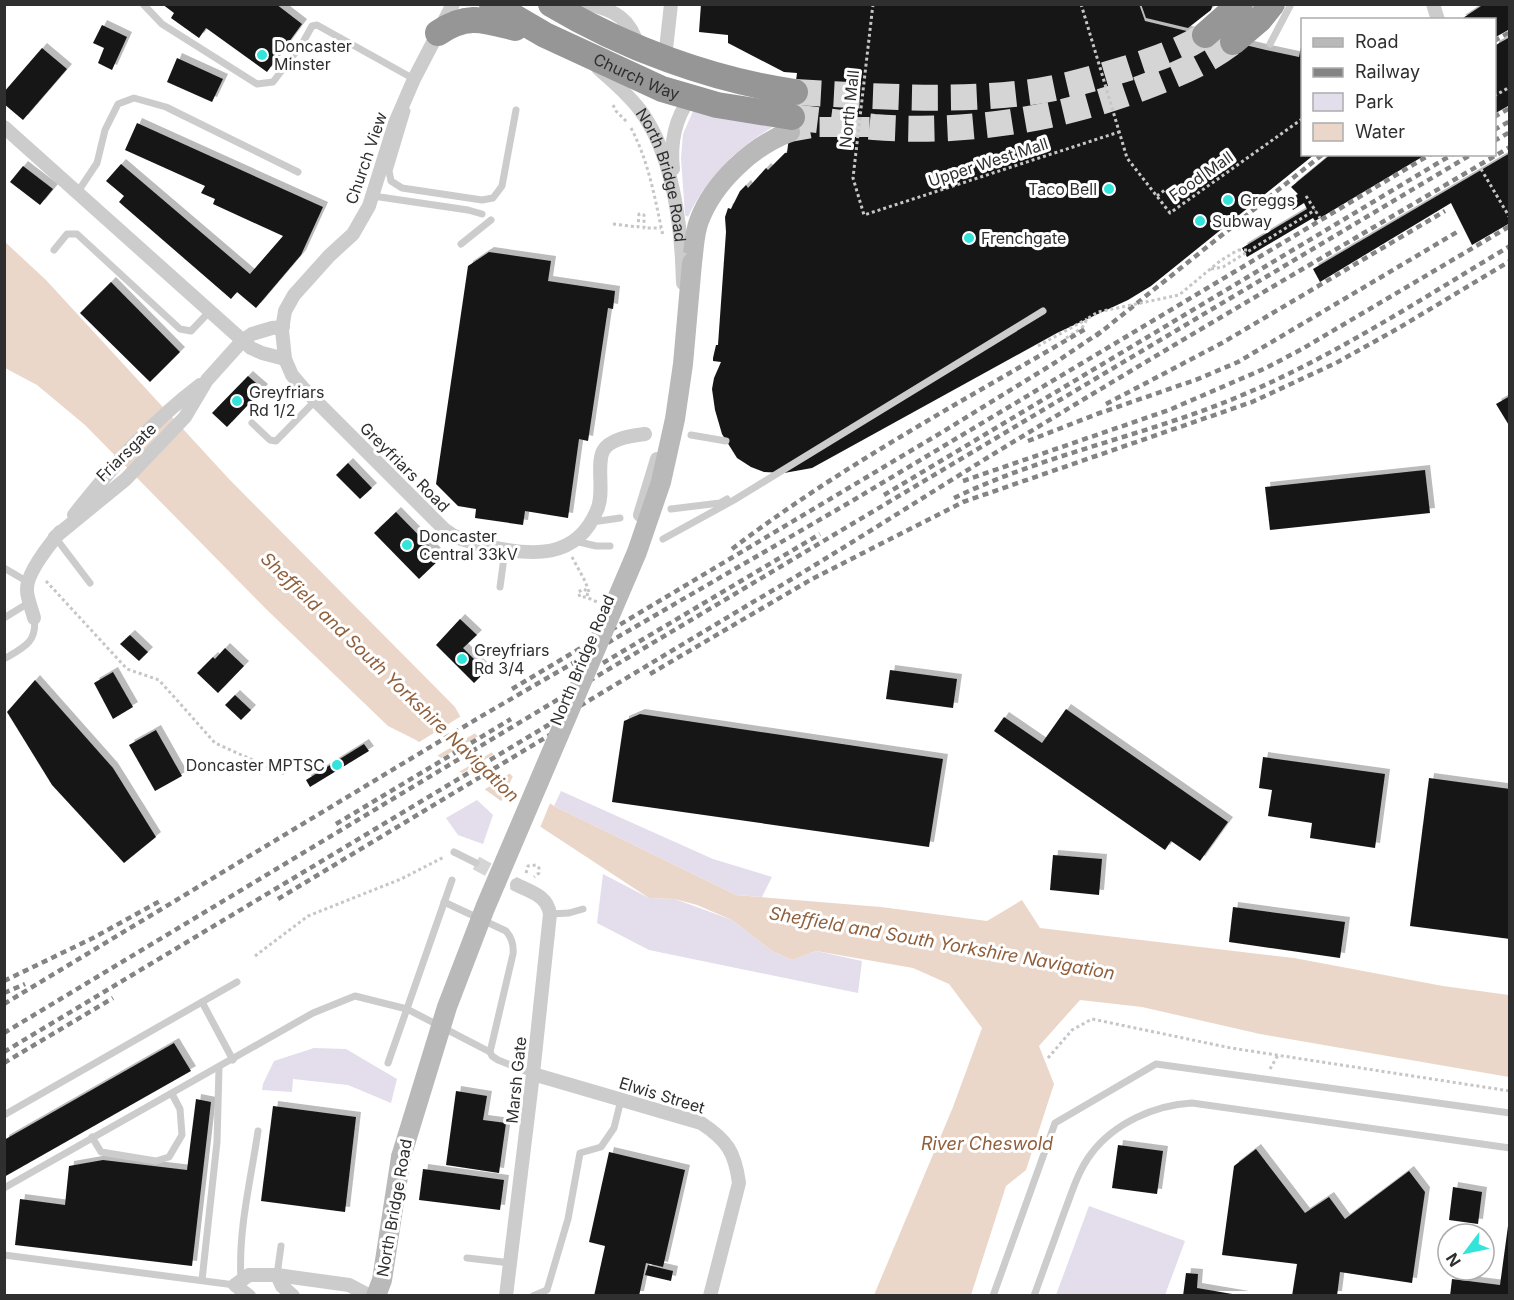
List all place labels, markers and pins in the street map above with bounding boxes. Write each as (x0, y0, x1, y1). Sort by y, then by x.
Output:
place label: Doncaster Minster (274, 36, 352, 74)
marker: Doncaster Minster (255, 48, 269, 62)
place label: Taco Bell (1028, 179, 1097, 199)
marker: Taco Bell (1102, 182, 1116, 196)
place label: Greggs (1240, 190, 1295, 210)
marker: Greggs (1221, 193, 1235, 207)
place label: Subway (1212, 211, 1272, 231)
marker: Subway (1193, 214, 1207, 228)
place label: Frenchgate (981, 228, 1066, 248)
marker: Frenchgate (962, 231, 976, 245)
place label: Greyfriars Rd 1/2 (249, 382, 324, 420)
marker: Greyfriars Rd 1/2 (230, 394, 244, 408)
place label: Doncaster Central 33kV (419, 526, 518, 564)
marker: Doncaster Central 33kV (400, 538, 414, 552)
place label: Greyfriars Rd 3/4 (474, 640, 549, 678)
marker: Greyfriars Rd 3/4 (455, 652, 469, 666)
place label: Doncaster MPTSC (186, 755, 325, 775)
marker: Doncaster MPTSC (330, 758, 344, 772)

